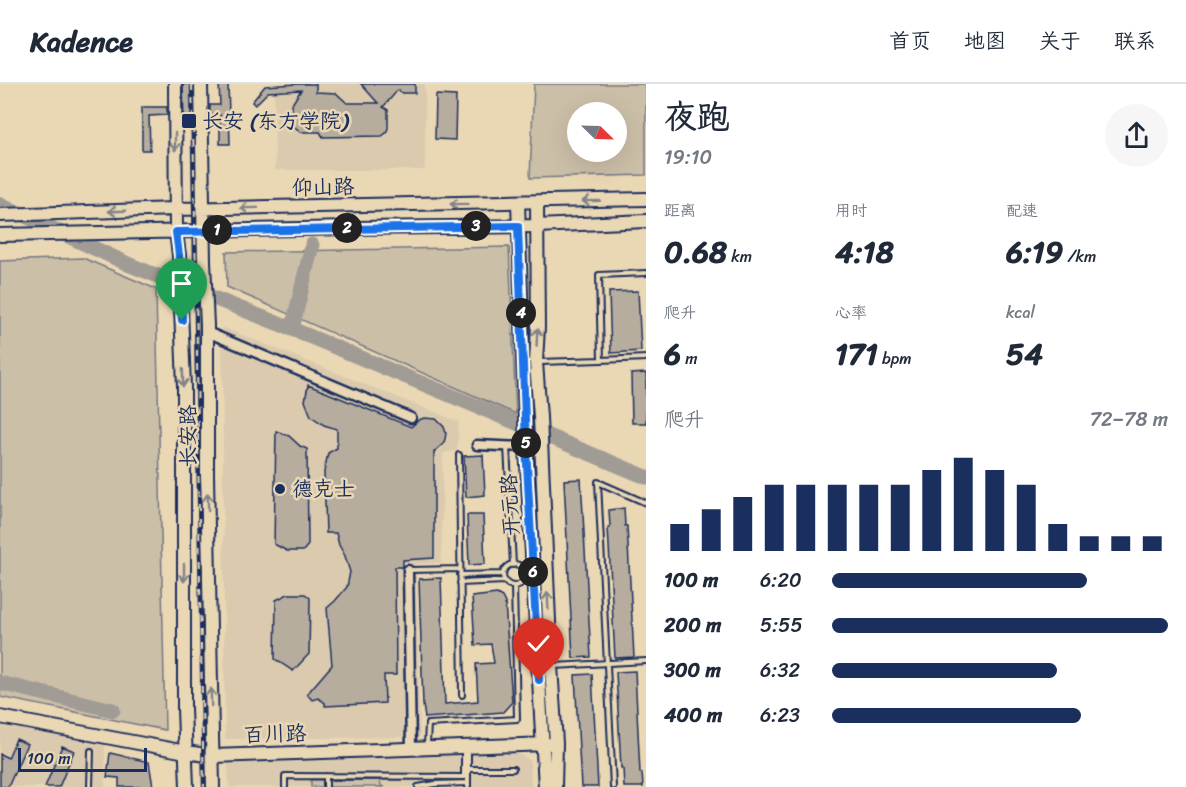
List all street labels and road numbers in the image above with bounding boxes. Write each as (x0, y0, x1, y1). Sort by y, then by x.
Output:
street label: 仰山路 (291, 167, 355, 207)
street label: 长安路 (169, 405, 207, 468)
street label: 开元路 (489, 473, 531, 537)
street label: 百川路 (243, 714, 307, 754)

